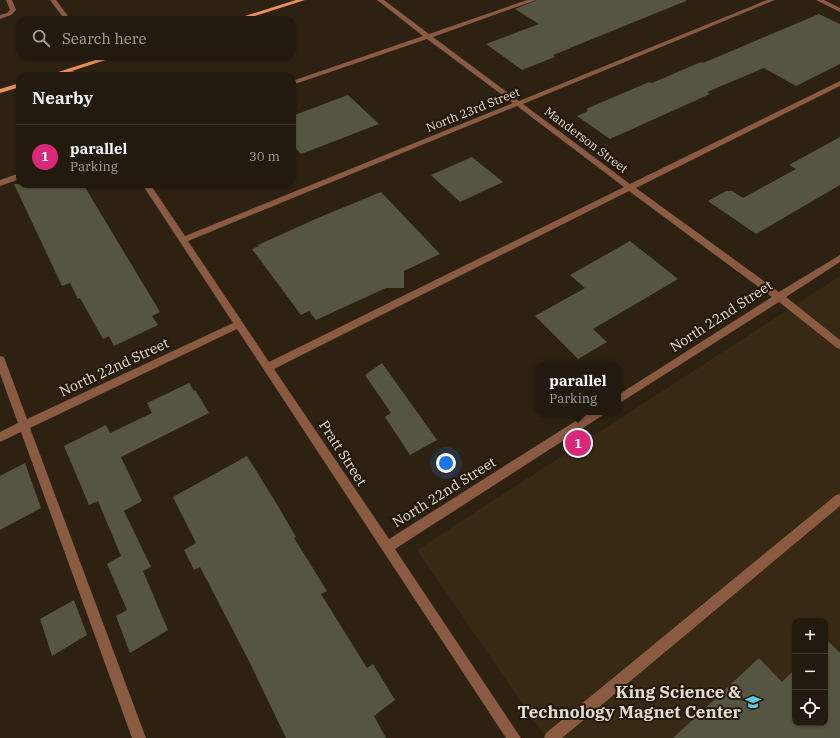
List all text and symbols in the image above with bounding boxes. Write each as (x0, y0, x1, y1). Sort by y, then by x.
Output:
search box (16, 16, 296, 60)
icon: search (30, 27, 52, 49)
text: Search here (62, 29, 147, 48)
street label: North 23rd Street (424, 84, 522, 135)
text: Nearby (32, 87, 93, 109)
street label: Manderson Street (542, 103, 631, 176)
text: parallel (70, 139, 127, 158)
text: 1 (41, 148, 49, 165)
text: 30 m (249, 148, 280, 165)
text: Parking (70, 158, 118, 175)
street label: North 22nd Street (666, 276, 776, 356)
street label: North 22nd Street (56, 334, 172, 400)
popup (535, 363, 621, 415)
text: parallel (549, 371, 607, 390)
text: Parking (549, 390, 597, 407)
street label: Pratt Street (315, 417, 371, 489)
pin: 1 (565, 428, 591, 458)
street label: North 22nd Street (389, 453, 499, 531)
your location (436, 453, 456, 473)
map controls (792, 618, 828, 726)
button: + (792, 618, 828, 654)
button: − (792, 654, 828, 690)
place label: King Science & Technology Magnet Center (517, 681, 742, 723)
button: locate (792, 690, 828, 726)
school or university icon: King Science & Technology Magnet Center (744, 693, 762, 711)

